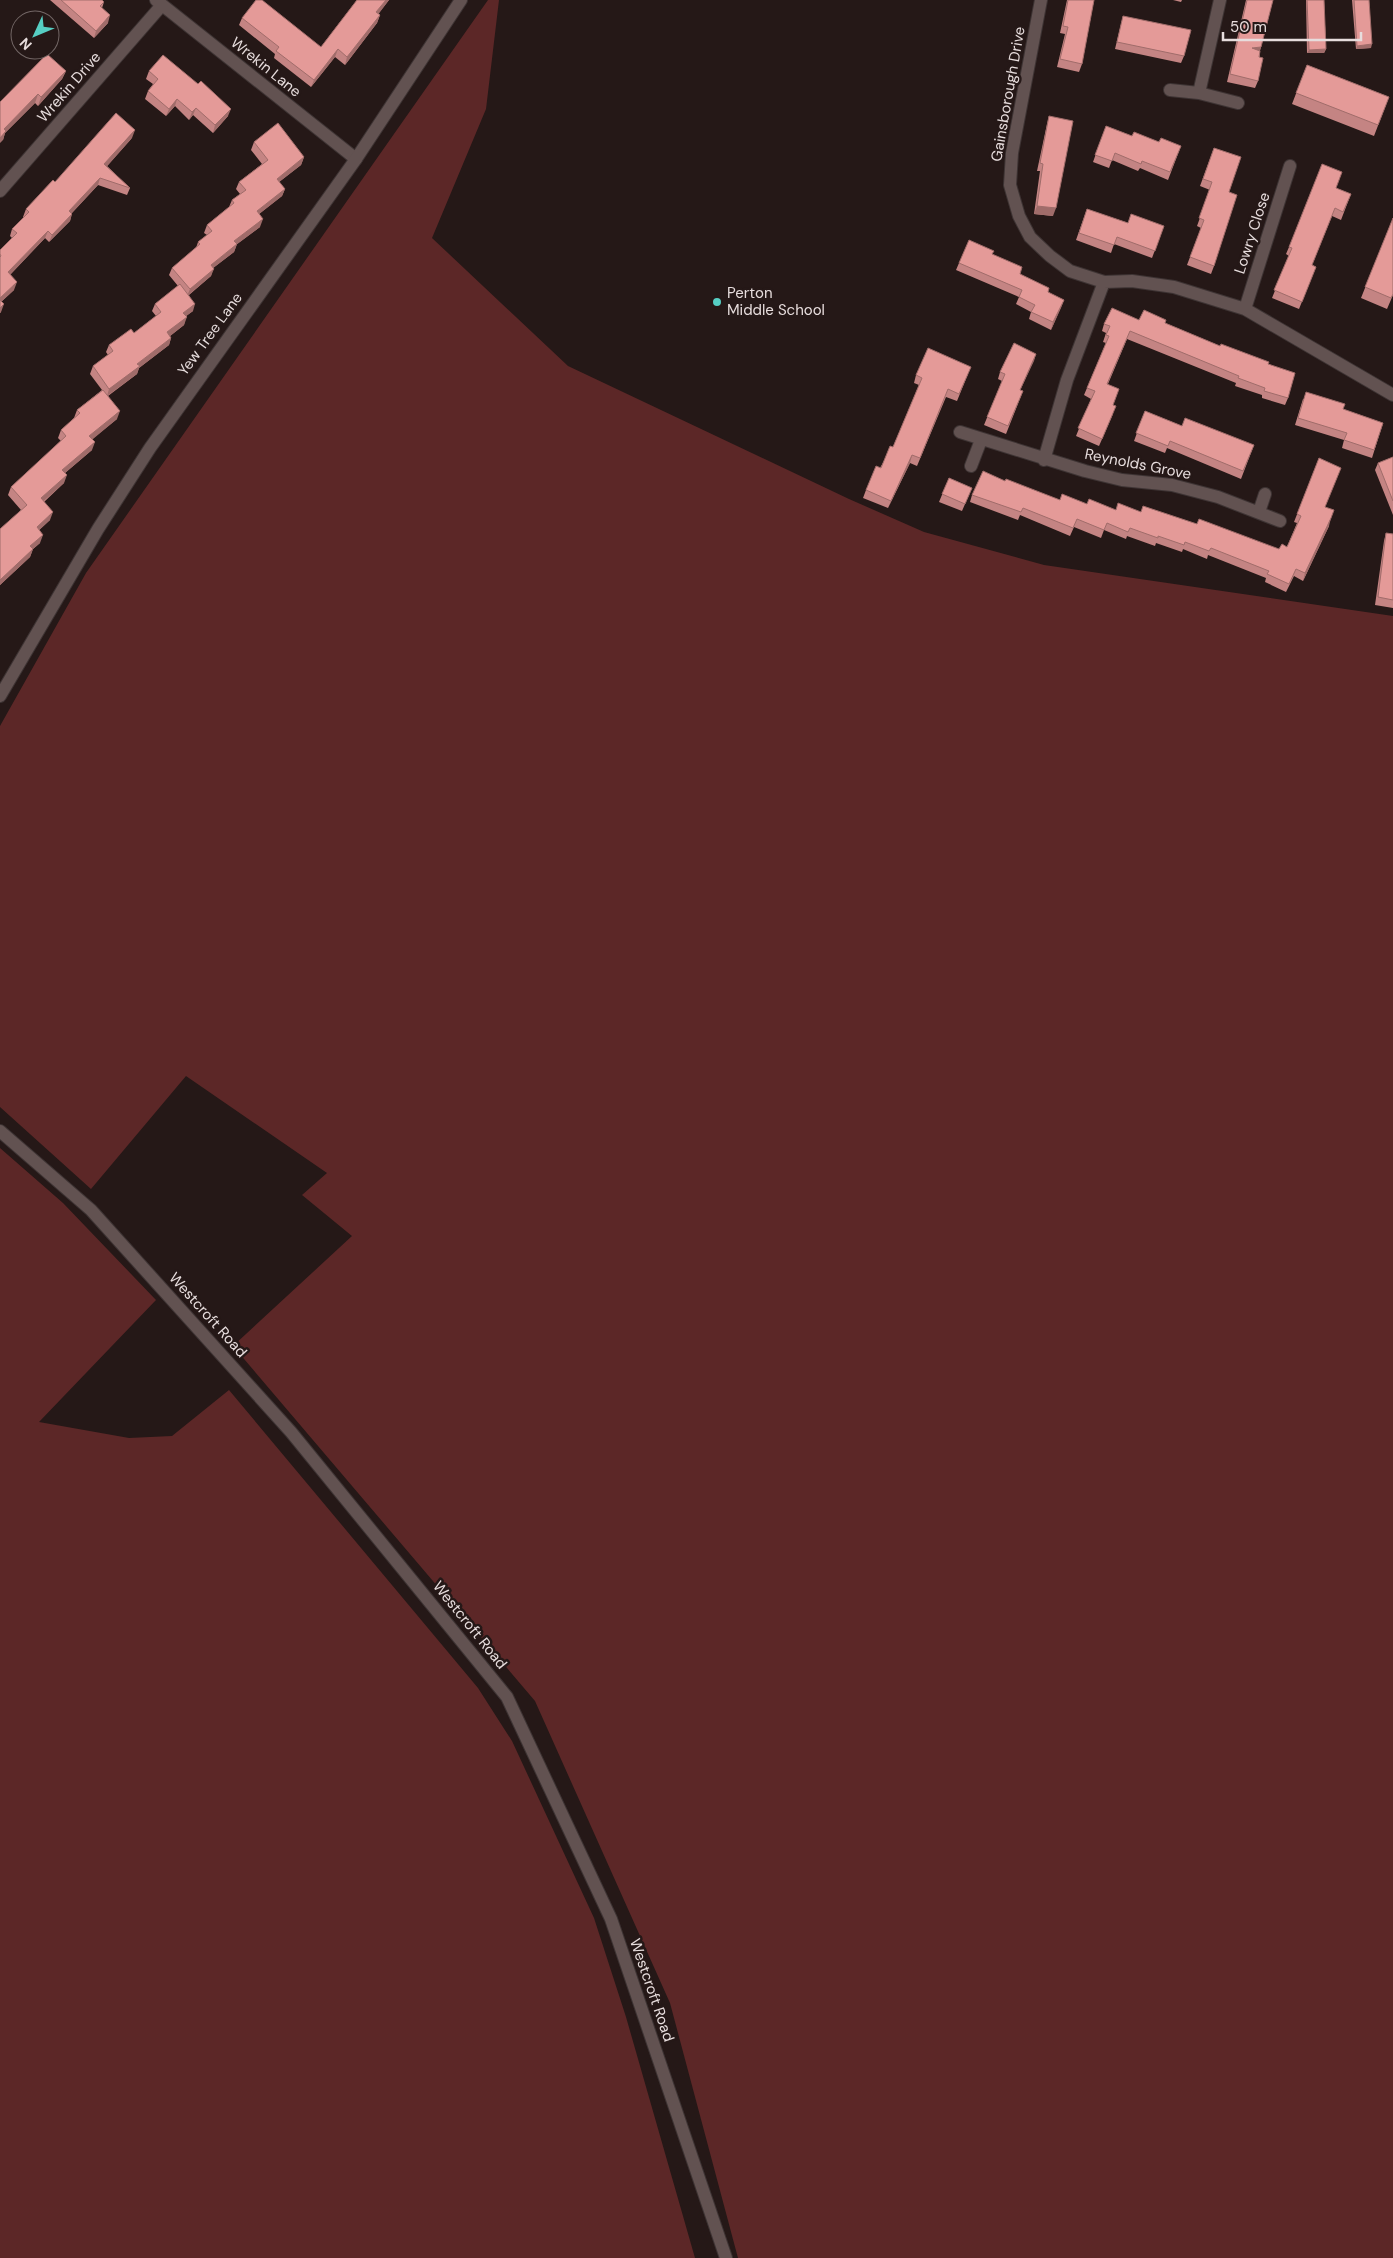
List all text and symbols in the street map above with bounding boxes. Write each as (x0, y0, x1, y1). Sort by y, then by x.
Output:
north arrow (10, 10, 60, 60)
scale bar (1223, 10, 1360, 42)
text: 50 m (1230, 17, 1267, 37)
street label: Gainsborough Drive (986, 25, 1030, 163)
street label: Wrekin Lane (227, 32, 305, 102)
text: N (16, 34, 36, 54)
street label: Wrekin Drive (33, 47, 105, 127)
street label: Lowry Close (1229, 190, 1275, 276)
place label: Perton Middle School (727, 283, 825, 320)
street label: Yew Tree Lane (173, 288, 247, 380)
marker: Perton Middle School (711, 296, 723, 308)
street label: Reynolds Grove (1083, 444, 1193, 484)
street label: Westcroft Road (165, 1268, 251, 1362)
street label: Westcroft Road (428, 1577, 512, 1673)
street label: Westcroft Road (625, 1936, 679, 2044)

